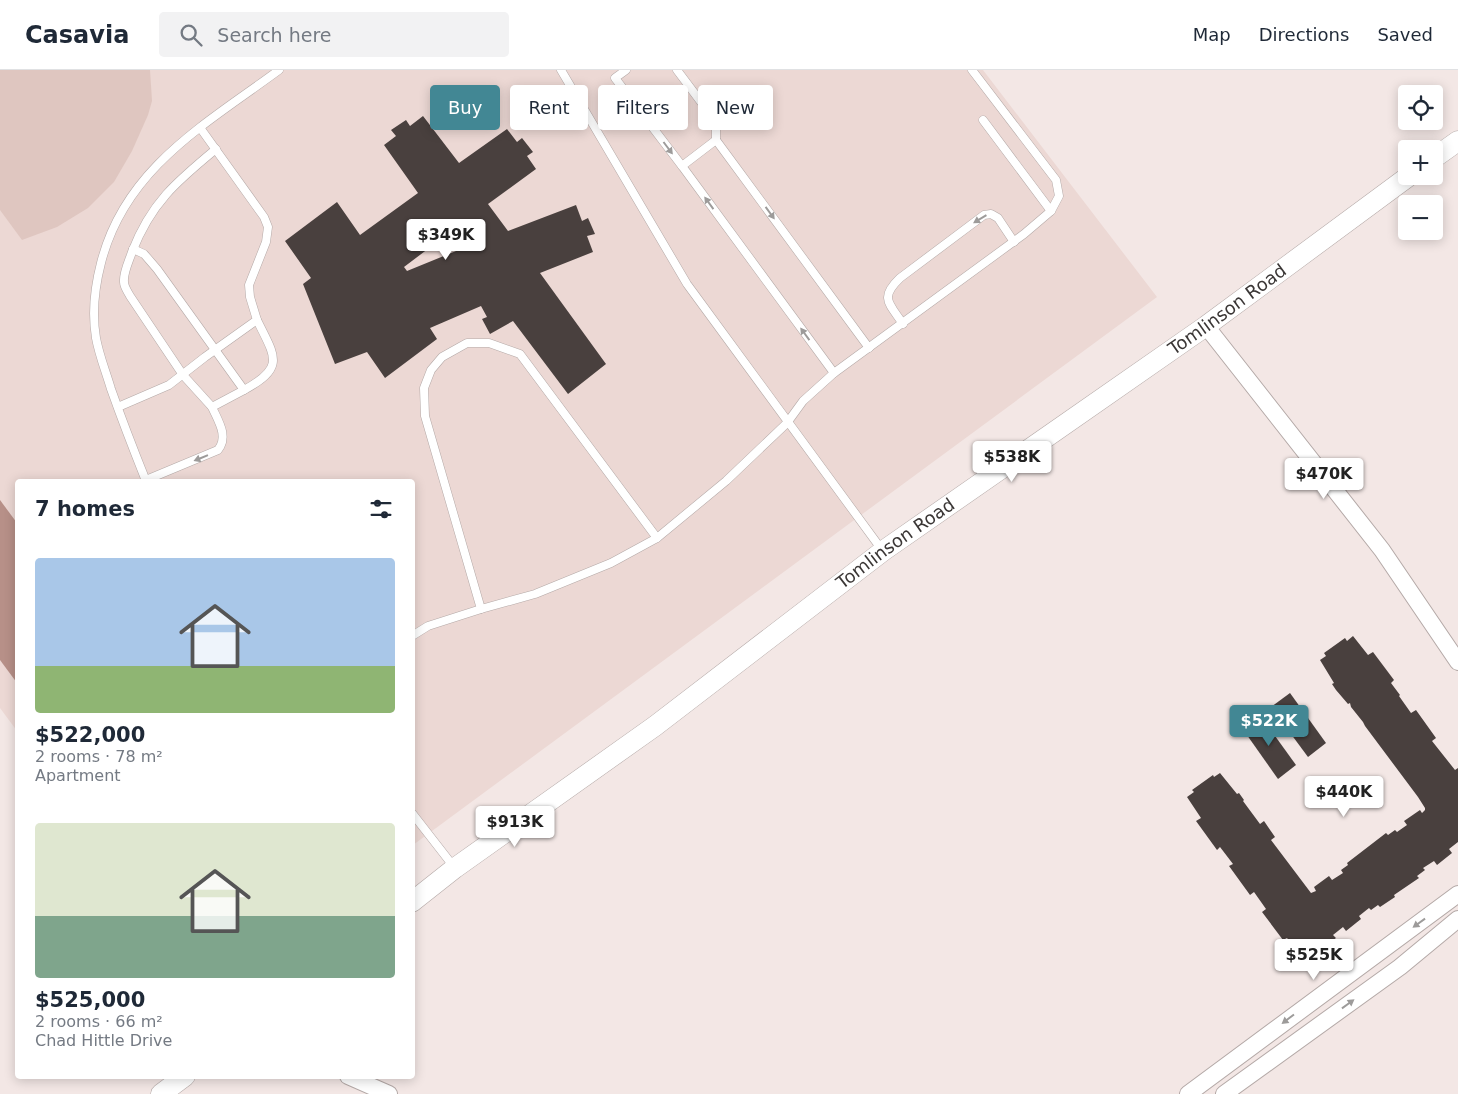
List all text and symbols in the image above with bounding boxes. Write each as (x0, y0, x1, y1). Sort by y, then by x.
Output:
search box (159, 12, 509, 57)
text: Casavia (25, 21, 129, 49)
icon: search (177, 21, 205, 49)
text: Search here (217, 24, 332, 46)
text: Map (1193, 24, 1231, 45)
text: Directions (1259, 24, 1349, 45)
text: Saved (1377, 24, 1433, 45)
chip: Buy (430, 85, 500, 130)
chip: Rent (510, 85, 588, 130)
chip: Filters (598, 85, 688, 130)
chip: New (698, 85, 773, 130)
map controls (1398, 85, 1443, 240)
button: locate (1398, 85, 1443, 130)
button: + (1398, 140, 1443, 185)
one-way arrow (663, 141, 673, 155)
button: − (1398, 195, 1443, 240)
one-way arrow (704, 196, 714, 210)
one-way arrow (765, 206, 775, 220)
one-way arrow (974, 214, 987, 223)
pin: $349K (411, 218, 481, 261)
text: $349K (418, 225, 474, 244)
street label: Tomlinson Road (1163, 259, 1290, 360)
one-way arrow (800, 328, 811, 341)
pin: $538K (977, 440, 1047, 483)
text: $538K (984, 447, 1040, 466)
one-way arrow (193, 454, 208, 462)
pin: $470K (1289, 458, 1359, 500)
text: $470K (1296, 464, 1352, 483)
street label: Tomlinson Road (831, 493, 958, 594)
icon: filters (367, 495, 395, 523)
text: 7 homes (35, 497, 135, 521)
icon: home (170, 591, 260, 681)
pin: $522K (1234, 704, 1304, 747)
text: $522K (1241, 711, 1297, 730)
text: $522,000 (35, 723, 145, 747)
text: 2 rooms · 78 m² (35, 747, 163, 766)
text: Apartment (35, 766, 121, 785)
pin: $440K (1309, 776, 1379, 818)
text: $440K (1316, 782, 1372, 801)
pin: $913K (480, 806, 550, 848)
text: $913K (487, 812, 543, 831)
icon: home (170, 856, 260, 946)
one-way arrow (1412, 918, 1426, 928)
pin: $525K (1279, 938, 1349, 981)
text: $525K (1286, 945, 1342, 964)
text: $525,000 (35, 988, 145, 1012)
one-way arrow (1341, 998, 1354, 1009)
text: 2 rooms · 66 m² (35, 1012, 163, 1031)
one-way arrow (1282, 1014, 1295, 1025)
text: Chad Hittle Drive (35, 1031, 172, 1050)

